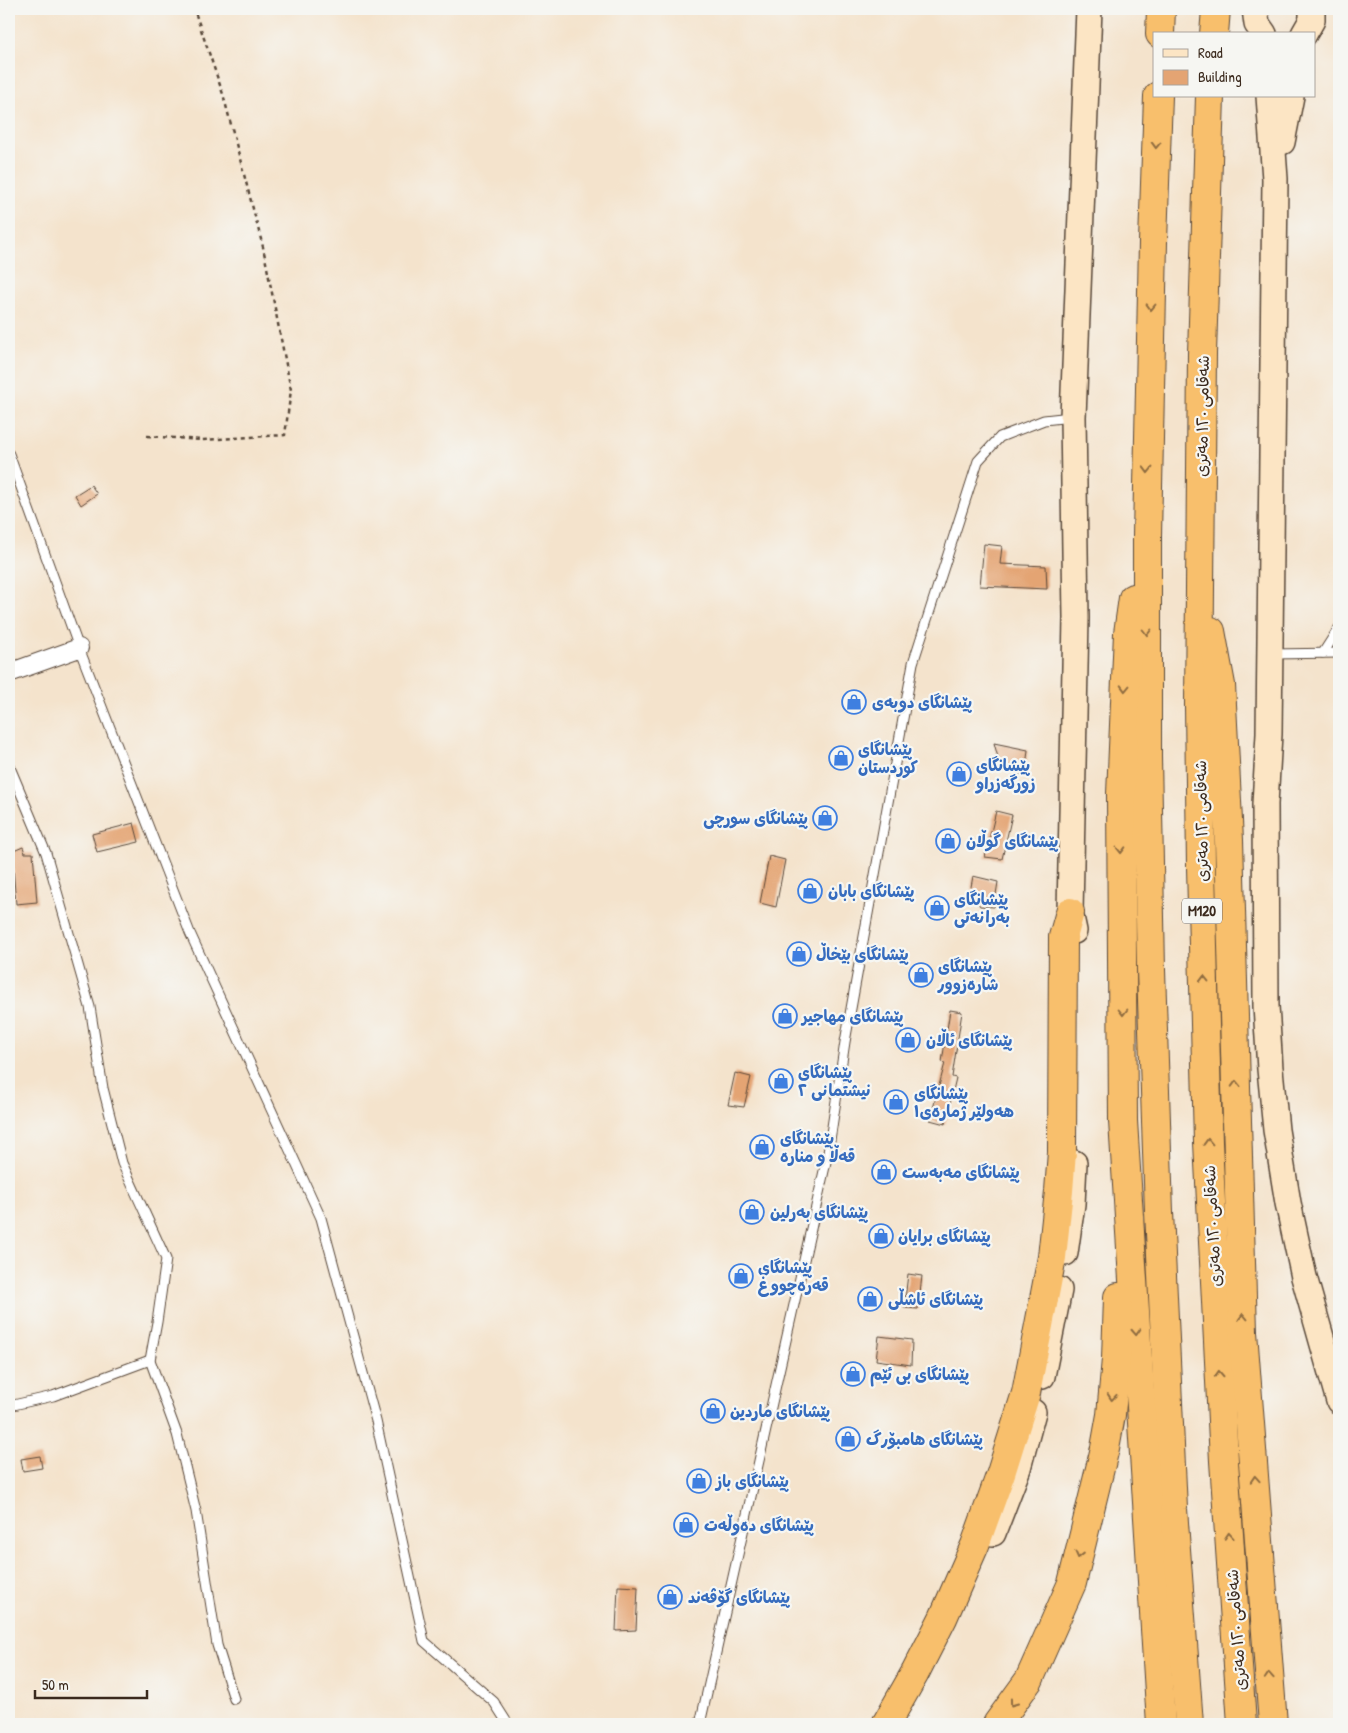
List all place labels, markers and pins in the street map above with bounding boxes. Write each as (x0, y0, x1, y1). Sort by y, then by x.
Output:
shop icon: پێشانگای دوبەی (841, 689, 867, 715)
place label: پێشانگای دوبەی (872, 691, 972, 713)
place label: پێشانگای کوردستان (858, 738, 918, 779)
shop icon: پێشانگای کوردستان (828, 745, 854, 771)
place label: پێشانگای زورگەزراو (975, 754, 1035, 794)
shop icon: پێشانگای زورگەزراو (946, 761, 972, 787)
shop icon: پێشانگای سورچی (812, 805, 838, 831)
place label: پێشانگای سورچی (703, 807, 808, 829)
shop icon: پێشانگای گوڵان (935, 828, 961, 854)
place label: پێشانگای گوڵان (966, 829, 1059, 852)
shop icon: پێشانگای بابان (797, 878, 823, 904)
place label: پێشانگای بابان (828, 880, 915, 902)
place label: پێشانگای بەرانەتی (954, 888, 1010, 928)
shop icon: پێشانگای بەرانەتی (924, 895, 950, 921)
shop icon: پێشانگای بێخاڵ (786, 941, 812, 967)
place label: پێشانگای بێخاڵ (816, 942, 909, 965)
place label: پێشانگای شارەزوور (937, 955, 998, 995)
shop icon: پێشانگای شارەزوور (908, 962, 934, 988)
shop icon: پێشانگای مهاجیر (772, 1003, 798, 1029)
place label: پێشانگای مهاجیر (800, 1005, 904, 1027)
shop icon: پێشانگای ئاڵان (895, 1027, 921, 1053)
place label: پێشانگای ئاڵان (926, 1028, 1013, 1051)
place label: پێشانگای نیشتمانی ٢ (798, 1061, 870, 1101)
shop icon: پێشانگای نیشتمانی ٢ (768, 1068, 794, 1094)
place label: پێشانگای هەولێر ژمارەی١ (914, 1082, 1014, 1122)
shop icon: پێشانگای هەولێر ژمارەی١ (883, 1089, 909, 1115)
place label: پێشانگای قەڵا و منارە (780, 1127, 855, 1167)
shop icon: پێشانگای قەڵا و منارە (749, 1134, 775, 1160)
shop icon: پێشانگای مەبەست (871, 1159, 897, 1185)
place label: پێشانگای مەبەست (902, 1161, 1020, 1183)
shop icon: پێشانگای بەرلین (739, 1199, 765, 1225)
place label: پێشانگای بەرلین (770, 1201, 868, 1223)
shop icon: پێشانگای برایان (868, 1223, 894, 1249)
place label: پێشانگای برایان (898, 1225, 991, 1247)
place label: پێشانگای قەرەچووغ (758, 1256, 829, 1297)
shop icon: پێشانگای قەرەچووغ (728, 1263, 754, 1289)
shop icon: پێشانگای ئاشڵی (857, 1286, 883, 1312)
place label: پێشانگای ئاشڵی (888, 1288, 984, 1310)
shop icon: پێشانگای بی ئێم (840, 1361, 866, 1387)
place label: پێشانگای بی ئێم (870, 1363, 969, 1387)
shop icon: پێشانگای ماردين (700, 1398, 726, 1424)
place label: پێشانگای ماردين (730, 1400, 831, 1422)
shop icon: پێشانگای هامبۆرگ (835, 1426, 861, 1452)
place label: پێشانگای هامبۆرگ (866, 1428, 983, 1450)
shop icon: پێشانگای باز (686, 1468, 712, 1494)
place label: پێشانگای باز (714, 1470, 789, 1492)
shop icon: پێشانگای دەوڵەت (673, 1512, 699, 1538)
place label: پێشانگای دەوڵەت (704, 1514, 814, 1536)
shop icon: پێشانگای گۆڤەند (657, 1584, 683, 1610)
place label: پێشانگای گۆڤەند (688, 1586, 790, 1608)

